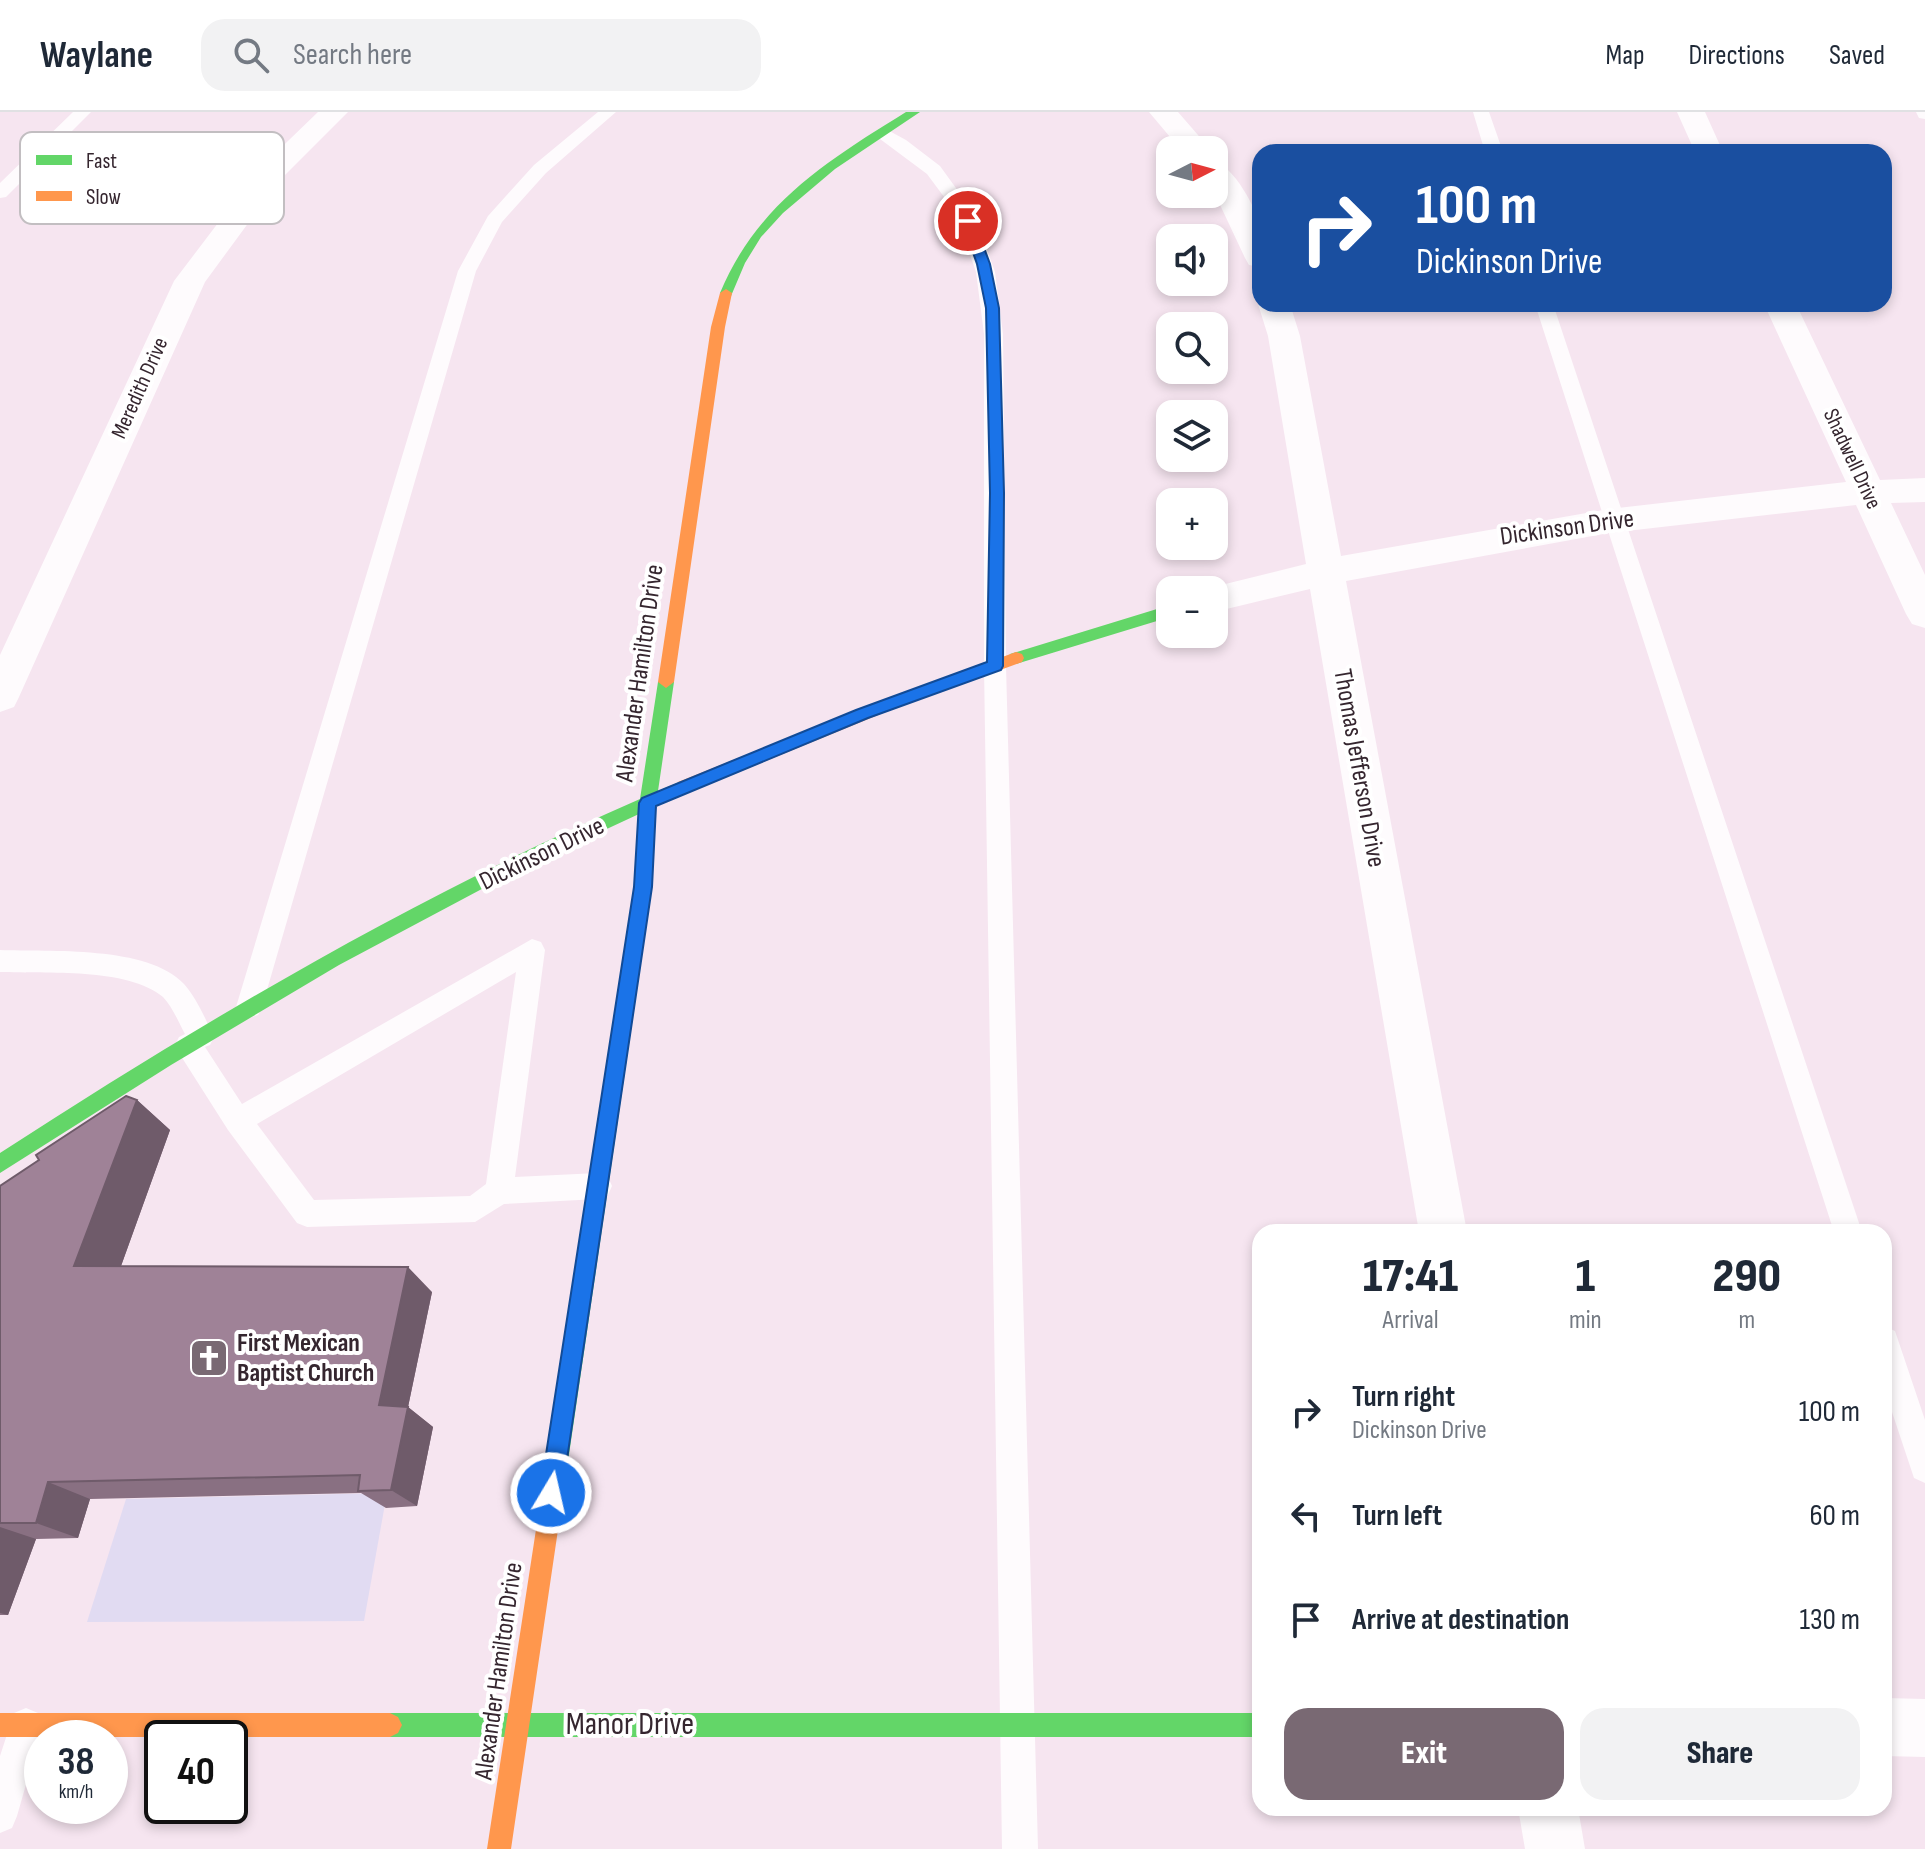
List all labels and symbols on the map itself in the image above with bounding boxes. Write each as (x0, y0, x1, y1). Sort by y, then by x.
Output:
legend (20, 132, 284, 224)
north arrow (1156, 136, 1228, 208)
text: Fast (86, 148, 117, 175)
text: Slow (86, 184, 121, 211)
pin (934, 187, 1002, 255)
street label: Meredith Drive (106, 333, 174, 443)
street label: Shadwell Drive (1817, 405, 1887, 513)
street label: Dickinson Drive (1498, 503, 1636, 553)
street label: Alexander Hamilton Drive (609, 562, 671, 784)
street label: Thomas Jefferson Drive (1326, 666, 1392, 870)
street label: Dickinson Drive (475, 811, 609, 897)
place label: First Mexican Baptist Church (237, 1328, 374, 1389)
church icon: First Mexican Baptist Church (188, 1337, 230, 1379)
position arrow (509, 1451, 593, 1535)
street label: Alexander Hamilton Drive (468, 1560, 530, 1782)
street label: Manor Drive (566, 1705, 694, 1744)
speed limit sign: 40 (144, 1720, 248, 1824)

